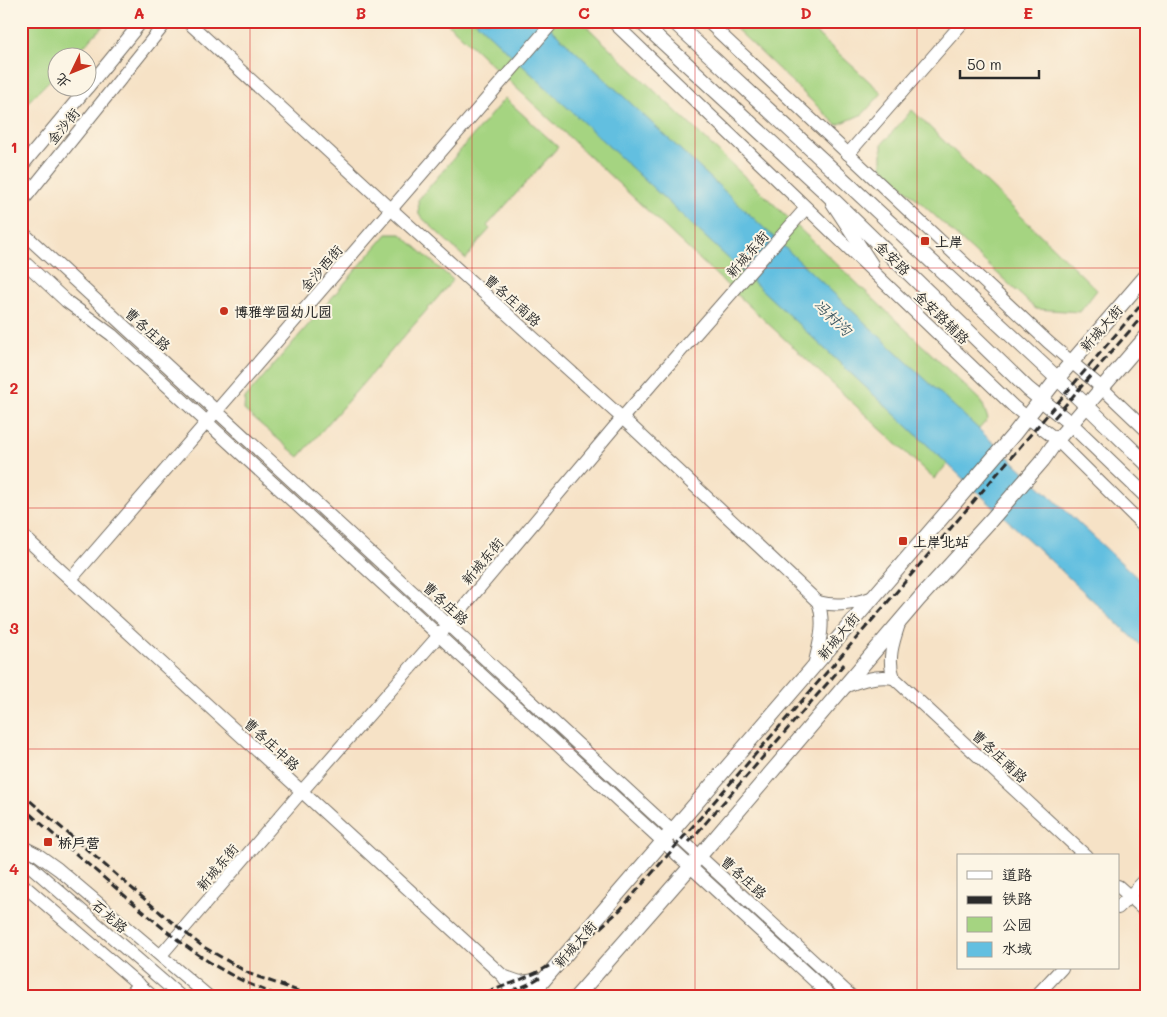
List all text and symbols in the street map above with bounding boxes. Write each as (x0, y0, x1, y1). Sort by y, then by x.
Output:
text: A (133, 2, 145, 23)
text: B (356, 2, 366, 23)
text: C (578, 2, 590, 23)
text: D (800, 2, 812, 23)
text: E (1023, 2, 1033, 23)
north arrow (48, 48, 98, 98)
scale bar (960, 48, 1038, 80)
text: 50 m (967, 54, 1002, 74)
text: 北 (50, 70, 74, 93)
street label: 金沙街 (42, 104, 84, 148)
text: 1 (10, 136, 18, 157)
street label: 新城东街 (721, 227, 773, 281)
place label: 上岸 (935, 232, 963, 251)
marker: 上岸 (919, 235, 931, 247)
street label: 金安路 (871, 237, 915, 279)
street label: 金沙西街 (295, 241, 347, 295)
street label: 曹各庄南路 (481, 270, 545, 330)
street label: 金安路辅路 (910, 286, 974, 348)
water label: 冯村沟 (810, 294, 858, 341)
street label: 新城大街 (1075, 301, 1127, 355)
place label: 博雅学园幼儿园 (234, 302, 332, 321)
street label: 曹各庄路 (121, 303, 175, 355)
marker: 博雅学园幼儿园 (218, 305, 230, 317)
text: 2 (10, 377, 19, 398)
place label: 上岸北站 (913, 532, 969, 551)
street label: 新城东街 (457, 533, 507, 589)
marker: 上岸北站 (897, 535, 909, 547)
street label: 曹各庄路 (419, 577, 473, 629)
street label: 新城大街 (813, 608, 863, 664)
text: 3 (9, 617, 19, 638)
street label: 曹各庄中路 (240, 713, 304, 775)
street label: 曹各庄南路 (968, 725, 1032, 787)
place label: 桥户营 (58, 833, 100, 852)
marker: 桥户营 (42, 836, 54, 848)
street label: 新城东街 (192, 839, 242, 895)
street label: 曹各庄路 (717, 851, 771, 903)
legend (957, 854, 1120, 970)
text: 4 (9, 858, 19, 879)
text: 道路 (1002, 864, 1032, 884)
text: 铁路 (1002, 888, 1032, 908)
street label: 石龙路 (88, 895, 132, 937)
text: 公园 (1002, 914, 1032, 934)
street label: 新城大街 (549, 917, 601, 971)
text: 水域 (1002, 938, 1032, 958)

